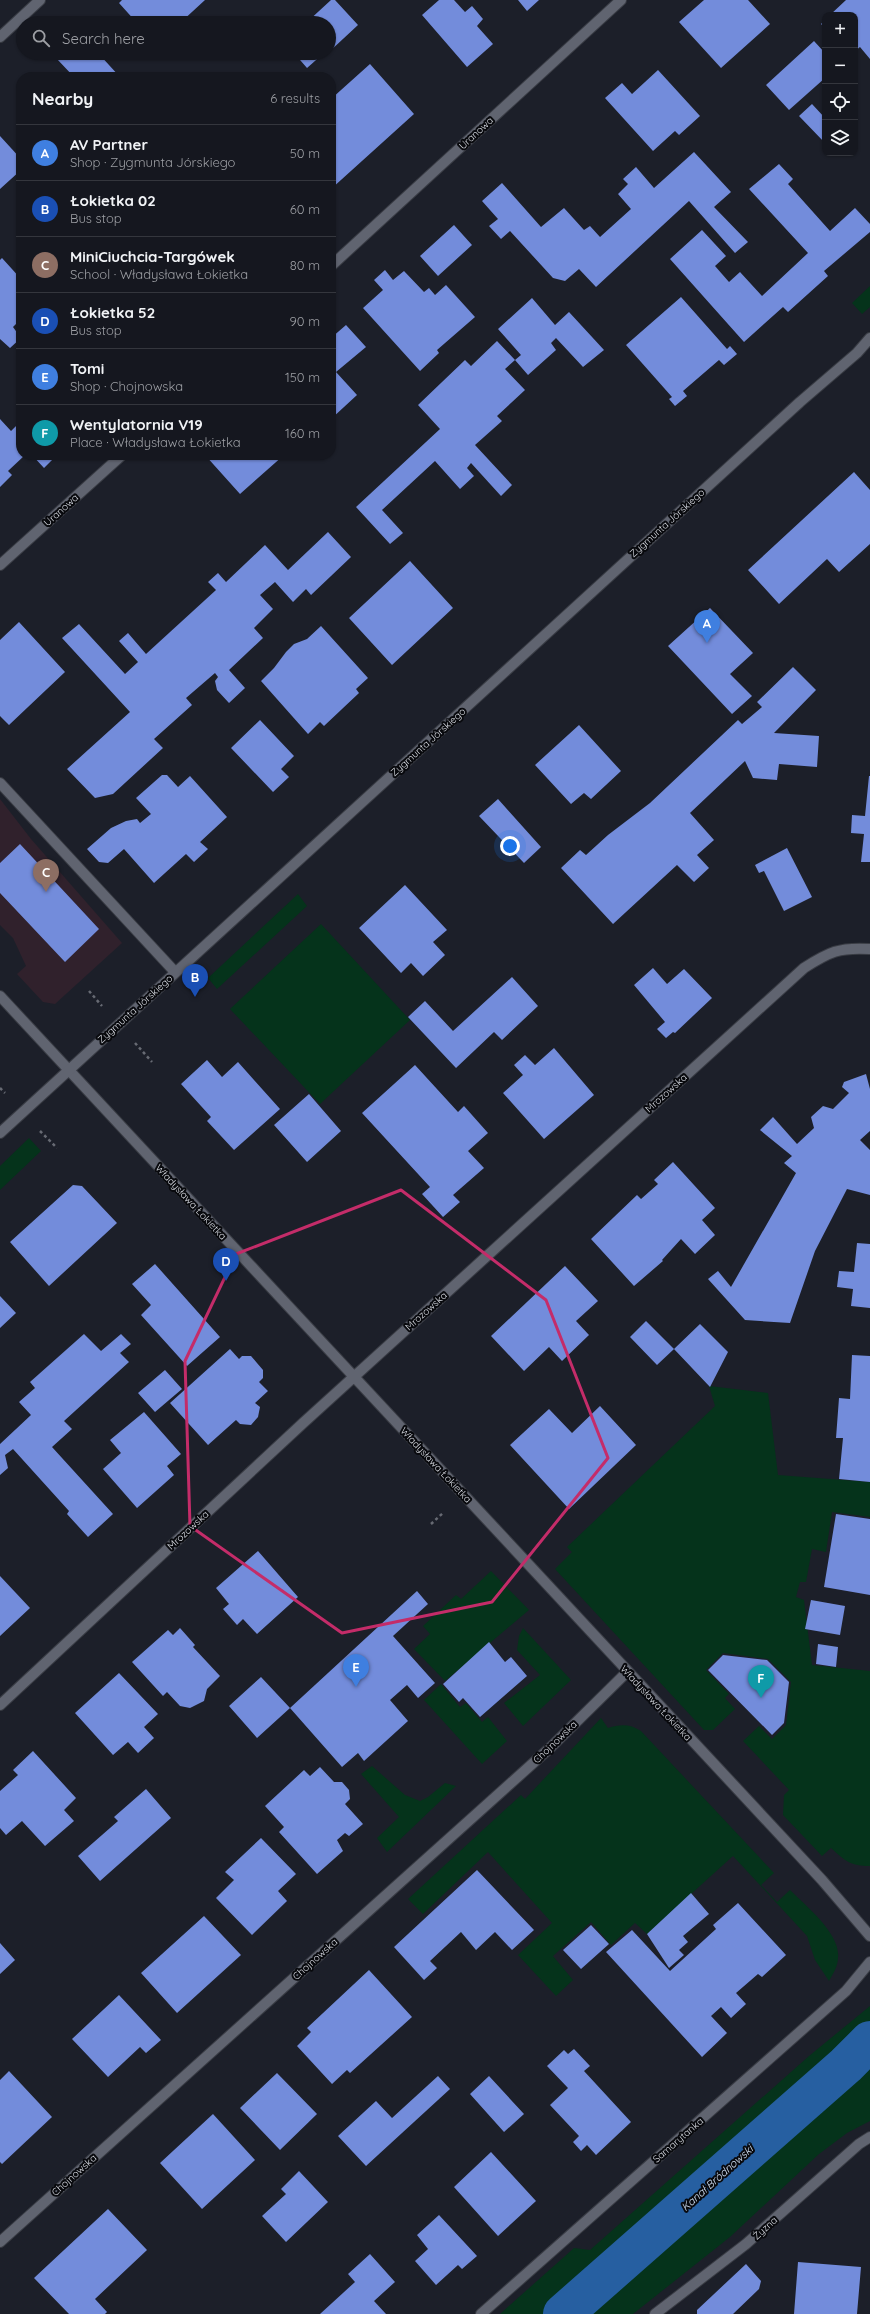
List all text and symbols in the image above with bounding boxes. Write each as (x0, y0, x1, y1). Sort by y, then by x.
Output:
map controls (822, 12, 858, 156)
button: + (822, 12, 858, 48)
search box (16, 16, 336, 60)
icon: search (30, 27, 52, 49)
text: Search here (62, 29, 145, 48)
button: − (822, 48, 858, 84)
button: locate (822, 84, 858, 120)
text: Nearby (32, 88, 93, 109)
text: 6 results (270, 90, 320, 106)
street label: Uranowa (456, 114, 496, 152)
button: layers (822, 120, 858, 156)
text: AV Partner (70, 135, 148, 154)
text: A (41, 145, 49, 161)
text: 50 m (290, 145, 320, 161)
text: Shop · Zygmunta Jórskiego (70, 154, 235, 170)
text: Łokietka 02 (70, 191, 156, 210)
text: B (41, 201, 49, 217)
text: 60 m (290, 201, 320, 217)
text: Bus stop (70, 210, 122, 226)
text: MiniCiuchcia-Targówek (70, 247, 235, 266)
text: C (41, 257, 49, 273)
text: 80 m (290, 257, 320, 273)
text: School · Władysława Łokietka (70, 266, 248, 282)
text: Łokietka 52 (70, 303, 155, 322)
text: D (40, 313, 50, 329)
text: 90 m (290, 313, 320, 329)
text: Bus stop (70, 322, 122, 338)
text: Tomi (70, 359, 104, 378)
text: E (41, 369, 49, 385)
text: 150 m (285, 369, 320, 385)
text: Shop · Chojnowska (70, 378, 183, 394)
text: Wentylatornia V19 (70, 415, 203, 434)
text: F (41, 425, 49, 441)
text: 160 m (285, 425, 320, 441)
text: Place · Władysława Łokietka (70, 434, 241, 450)
street label: Zygmunta Jórskiego (627, 486, 707, 560)
street label: Uranowa (41, 491, 81, 529)
pin: A (694, 610, 720, 643)
street label: Zygmunta Jórskiego (388, 705, 468, 779)
your location (500, 836, 520, 856)
pin: C (33, 859, 59, 892)
pin: B (182, 964, 208, 997)
street label: Zygmunta Jórskiego (95, 972, 175, 1046)
street label: Mrozowska (642, 1071, 690, 1115)
street label: Władysława Łokietka (153, 1161, 229, 1243)
pin: D (213, 1248, 239, 1281)
street label: Mrozowska (402, 1289, 450, 1333)
street label: Władysława Łokietka (398, 1424, 474, 1506)
street label: Mrozowska (165, 1507, 211, 1553)
pin: E (343, 1654, 369, 1687)
street label: Władysława Łokietka (618, 1662, 694, 1744)
pin: F (748, 1665, 774, 1698)
street label: Chojnowska (530, 1718, 580, 1766)
street label: Chojnowska (290, 1935, 340, 1983)
street label: Samarytanka (650, 2114, 706, 2166)
water label: Kanał Bródnowski (678, 2141, 757, 2214)
street label: Chojnowska (49, 2151, 99, 2199)
street label: Żyzna (750, 2214, 780, 2242)

